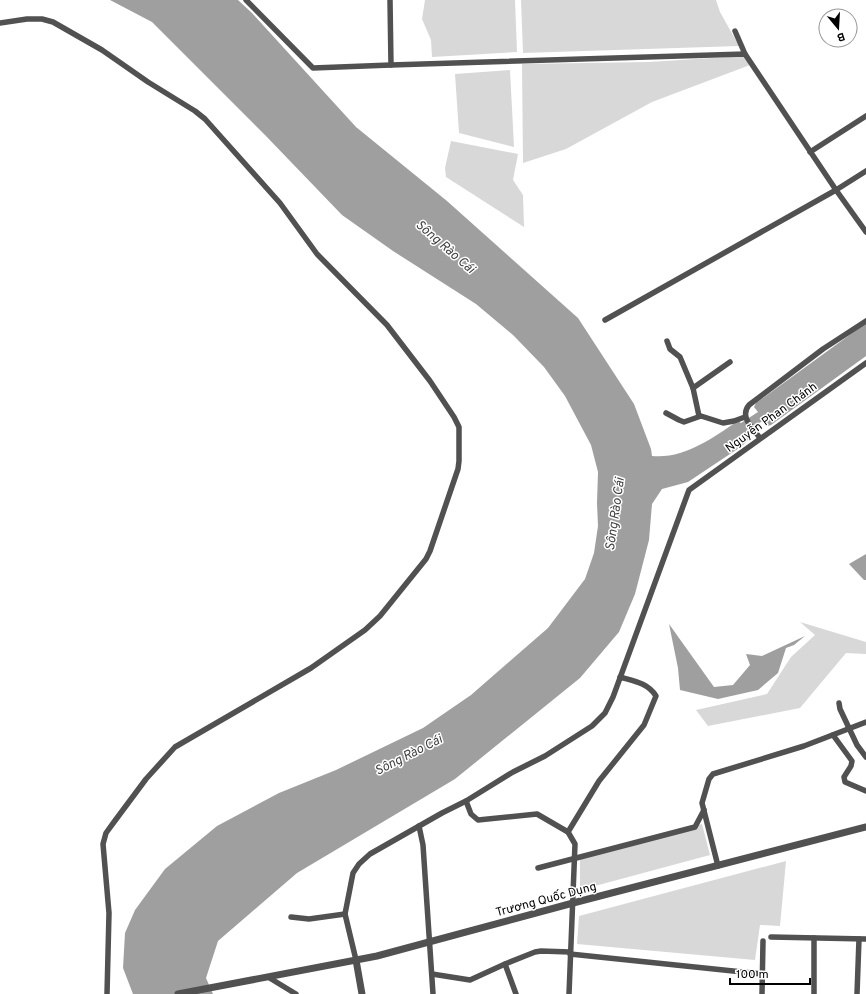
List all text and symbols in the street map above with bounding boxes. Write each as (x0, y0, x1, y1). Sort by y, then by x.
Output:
north arrow (818, 8, 858, 48)
text: B (835, 29, 847, 44)
water label: Sông Rào Cái (412, 217, 478, 278)
street label: Nguyễn Phan Chánh (723, 379, 821, 456)
water label: Sông Rào Cái (603, 476, 629, 552)
water label: Sông Rào Cái (373, 732, 446, 780)
street label: Trương Quốc Dụng (494, 879, 598, 921)
scale bar (730, 960, 810, 986)
text: 100 m (736, 967, 769, 983)

